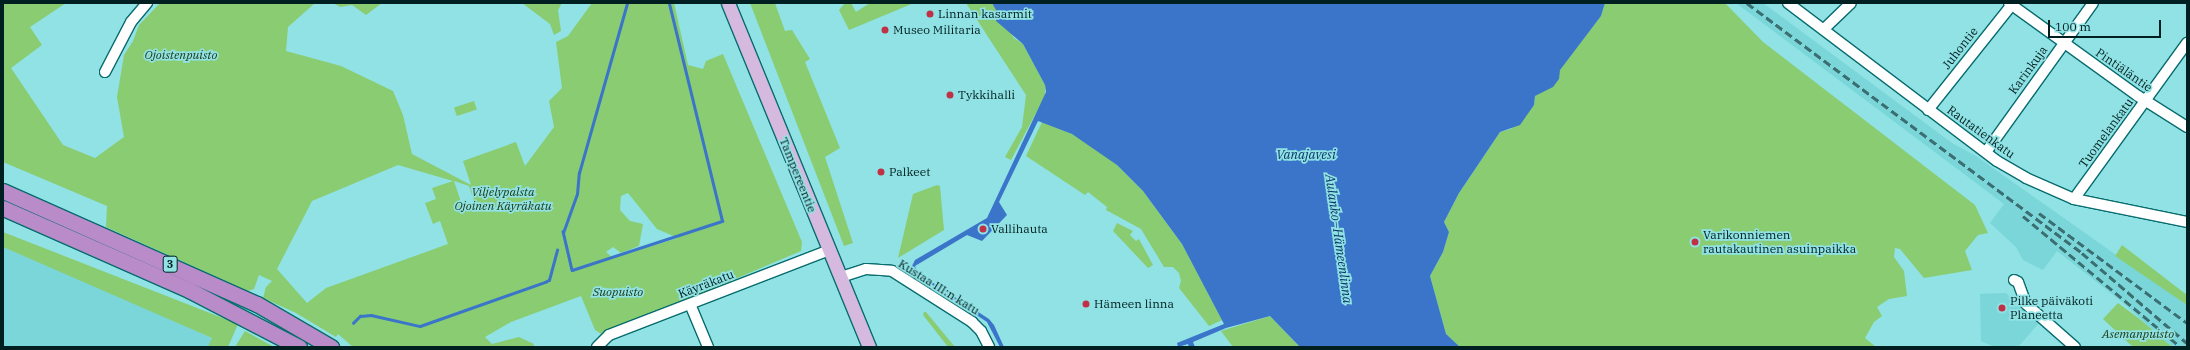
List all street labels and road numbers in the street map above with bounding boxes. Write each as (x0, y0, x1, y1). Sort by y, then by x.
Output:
street label: Juhontie (1939, 24, 1981, 72)
street label: Karinkuja (2006, 43, 2050, 97)
street label: Pintiäläntie (2093, 45, 2155, 95)
street label: Tuomelankatu (2076, 95, 2136, 171)
street label: Rautatienkatu (1944, 103, 2018, 161)
street label: Tampereentie (776, 135, 820, 215)
road number: 3 (162, 255, 178, 273)
street label: Kustaa III:n katu (896, 256, 982, 318)
street label: Käyräkatu (676, 267, 736, 301)

